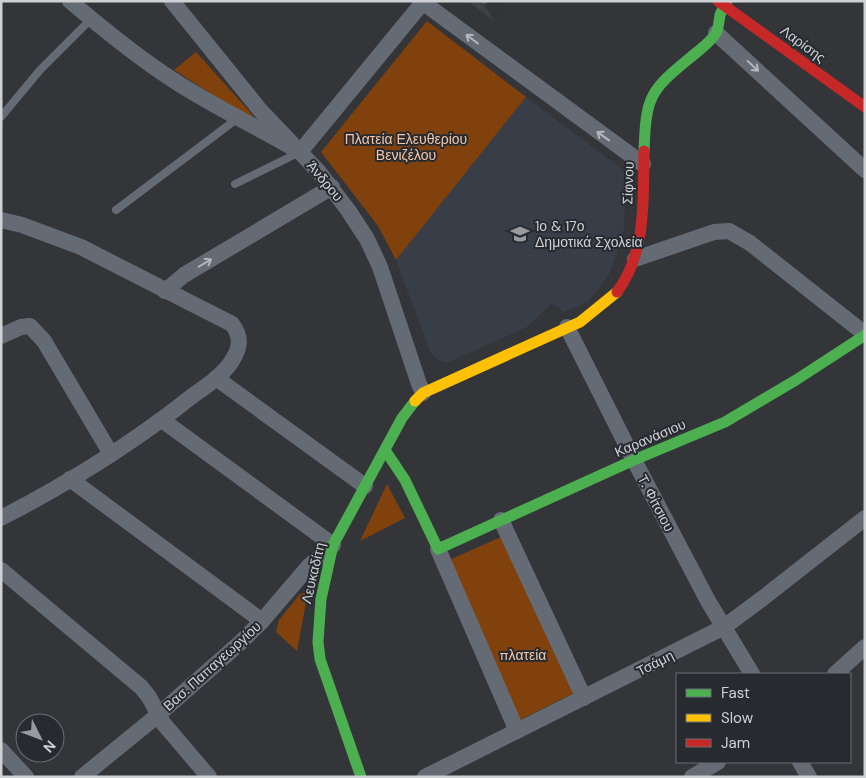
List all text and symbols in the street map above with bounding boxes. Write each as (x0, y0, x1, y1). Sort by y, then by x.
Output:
street label: Λαρίσης (777, 22, 829, 67)
one-way arrow (466, 34, 479, 45)
one-way arrow (746, 60, 759, 72)
park label: Πλατεία Ελευθερίου Βενιζέλου (345, 130, 467, 164)
one-way arrow (596, 131, 610, 141)
street label: Άνδρου (303, 157, 347, 205)
street label: Σίφνου (618, 161, 638, 205)
place label: 1ο & 17ο Δημοτικά Σχολεία (535, 217, 643, 251)
school or university icon: 1ο & 17ο Δημοτικά Σχολεία (509, 223, 531, 245)
one-way arrow (197, 257, 211, 267)
street label: Καρανάσιου (612, 415, 688, 461)
street label: Τ. Φίτσιου (634, 471, 678, 535)
street label: Λευκαδίτη (297, 541, 329, 605)
street label: Βασ. Παπαγεωργίου (159, 617, 265, 715)
park label: πλατεία (500, 646, 546, 664)
street label: Τσάμη (633, 646, 677, 680)
legend (676, 673, 851, 763)
text: Fast (721, 683, 750, 703)
text: Slow (721, 708, 754, 728)
north arrow (15, 713, 65, 763)
text: Jam (721, 733, 750, 753)
text: N (40, 737, 60, 757)

